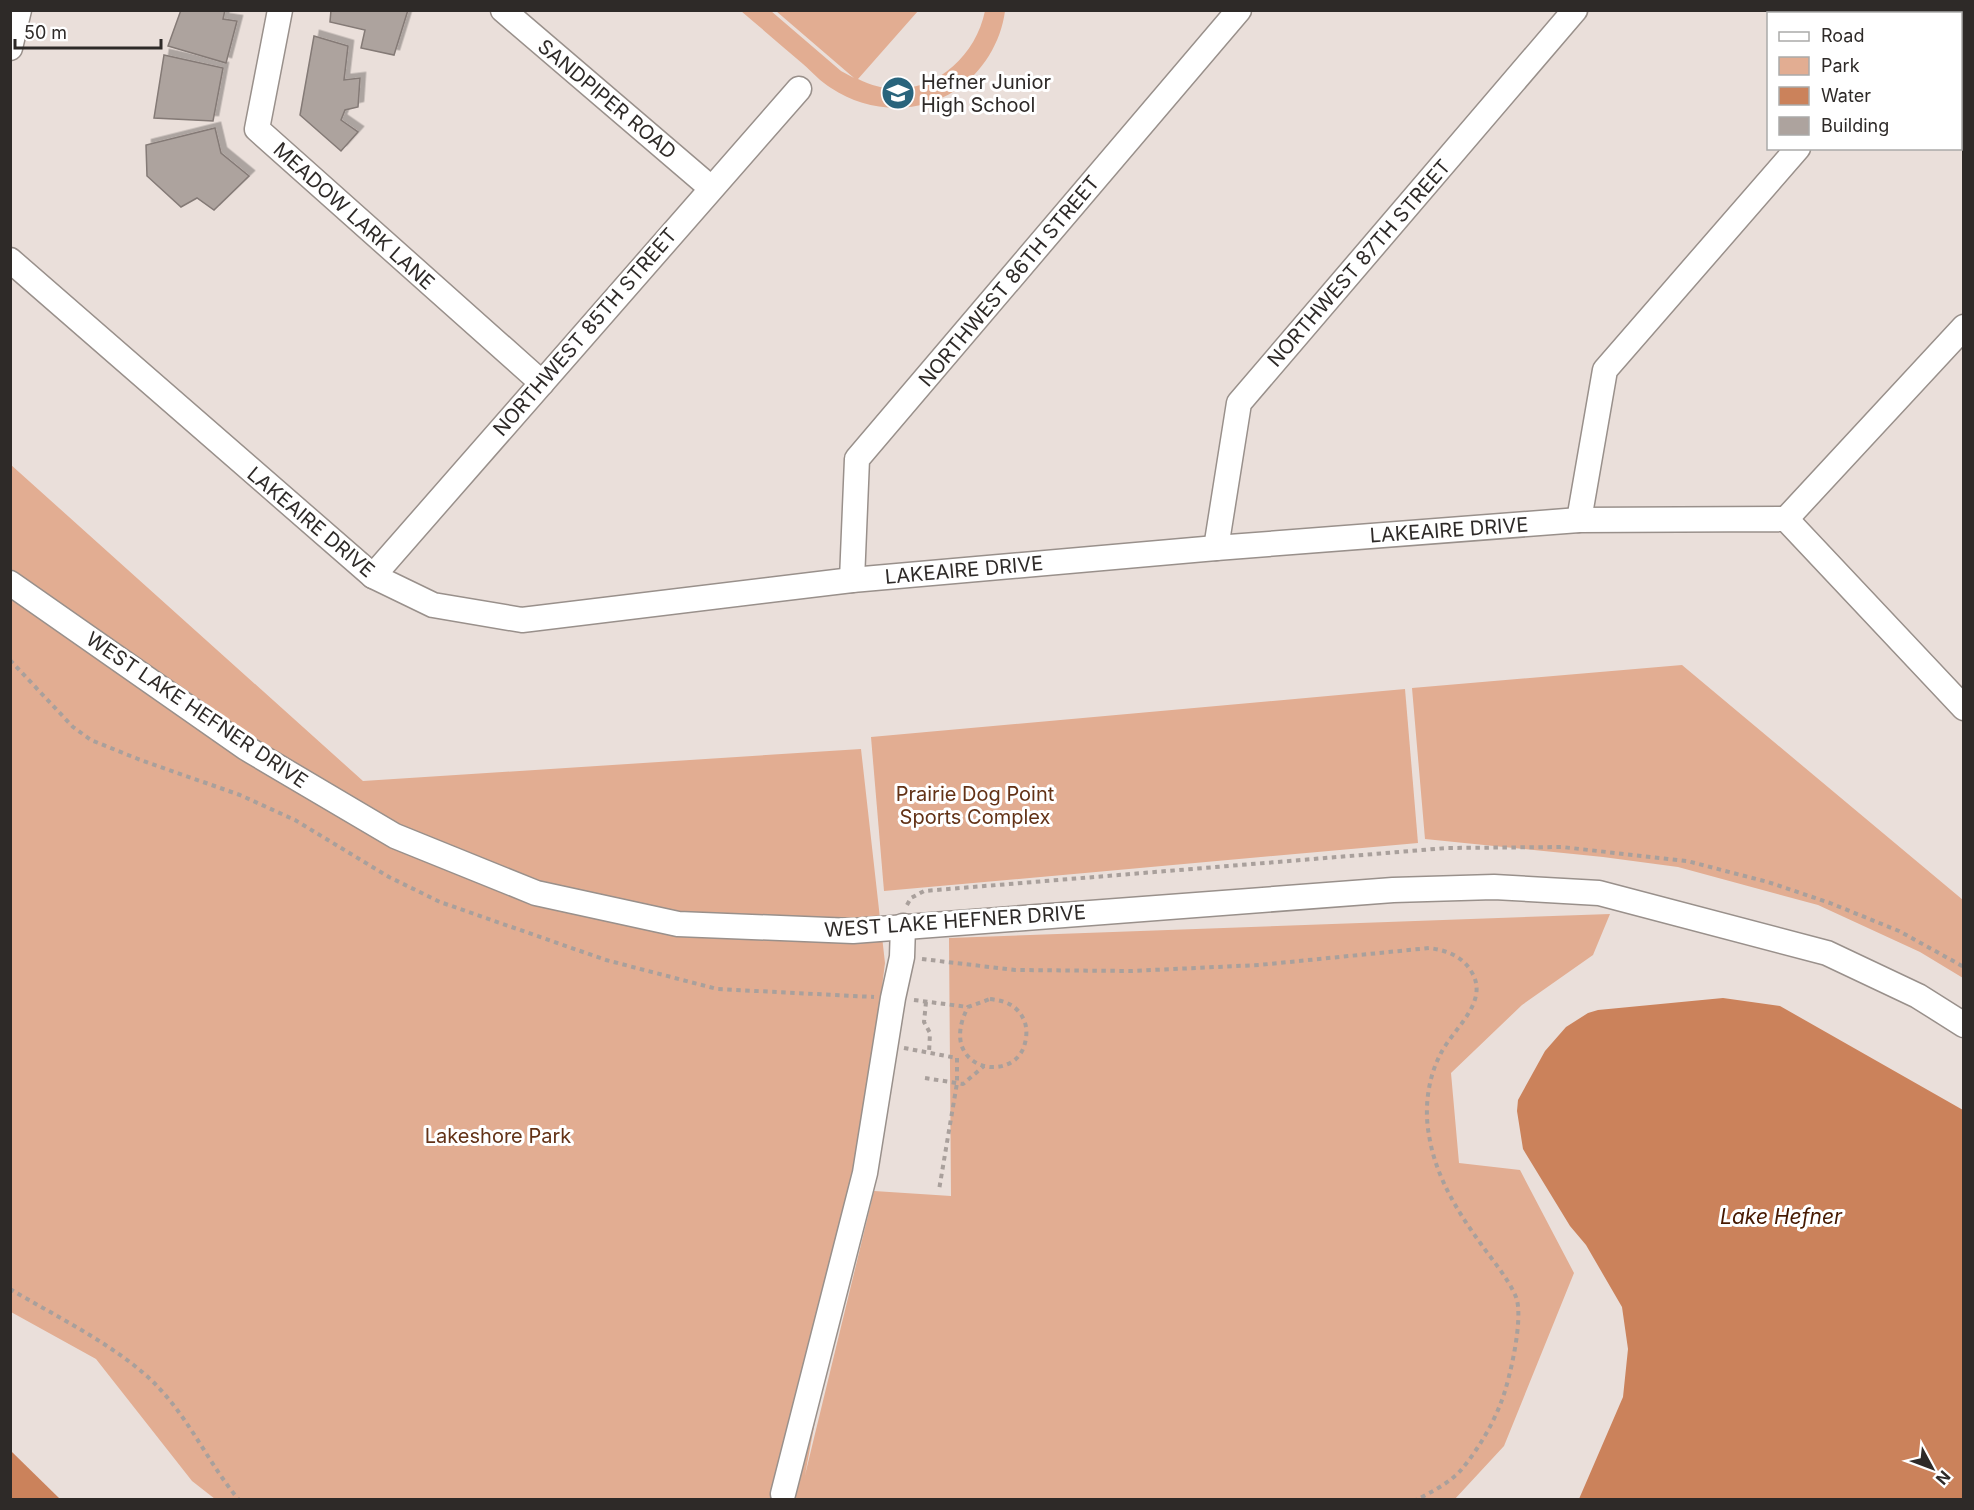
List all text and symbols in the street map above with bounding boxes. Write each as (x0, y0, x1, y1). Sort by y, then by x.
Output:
scale bar (15, 12, 160, 50)
legend (1767, 12, 1962, 150)
text: 50 m (24, 22, 67, 43)
text: Road (1821, 25, 1864, 46)
street label: SANDPIPER ROAD (533, 34, 681, 164)
text: Park (1821, 55, 1860, 76)
place label: Hefner Junior High School (921, 70, 1051, 117)
school or university icon: Hefner Junior High School (880, 75, 916, 111)
text: Water (1821, 85, 1871, 106)
text: Building (1821, 115, 1889, 136)
street label: MEADOW LARK LANE (269, 137, 439, 295)
street label: NORTHWEST 87TH STREET (1262, 154, 1456, 372)
street label: NORTHWEST 86TH STREET (914, 171, 1104, 391)
street label: NORTHWEST 85TH STREET (488, 223, 682, 441)
street label: LAKEAIRE DRIVE (242, 462, 380, 582)
street label: LAKEAIRE DRIVE (1369, 512, 1529, 548)
street label: LAKEAIRE DRIVE (884, 551, 1044, 589)
street label: WEST LAKE HEFNER DRIVE (82, 627, 312, 793)
park label: Prairie Dog Point Sports Complex (896, 782, 1055, 829)
street label: WEST LAKE HEFNER DRIVE (823, 900, 1087, 942)
park label: Lakeshore Park (425, 1124, 571, 1148)
water label: Lake Hefner (1720, 1204, 1843, 1229)
north arrow (1902, 1438, 1962, 1498)
text: N (1932, 1467, 1955, 1489)

